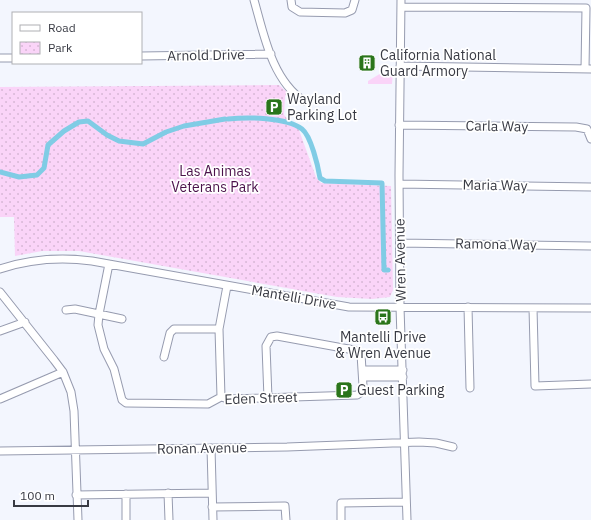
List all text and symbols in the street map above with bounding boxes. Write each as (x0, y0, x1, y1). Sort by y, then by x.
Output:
legend (12, 12, 142, 64)
text: Road (48, 20, 76, 35)
text: Park (48, 40, 73, 55)
street label: Arnold Drive (167, 45, 245, 65)
place label: California National Guard Armory (380, 46, 496, 80)
building icon: California National Guard Armory (357, 53, 377, 73)
place label: Wayland Parking Lot (287, 90, 357, 124)
parking icon: Wayland Parking Lot (264, 97, 284, 117)
street label: Carla Way (466, 116, 528, 136)
park label: Las Animas Veterans Park (171, 162, 259, 196)
street label: Maria Way (462, 175, 528, 195)
street label: Wren Avenue (390, 218, 410, 302)
street label: Ramona Way (455, 234, 537, 254)
street label: Mantelli Drive (250, 281, 338, 313)
bus stop icon: Mantelli Drive & Wren Avenue (373, 307, 393, 327)
place label: Mantelli Drive & Wren Avenue (335, 328, 431, 362)
parking icon: Guest Parking (334, 380, 354, 400)
place label: Guest Parking (357, 381, 445, 399)
street label: Eden Street (224, 388, 298, 408)
street label: Ronan Avenue (157, 438, 247, 458)
scale bar (14, 482, 88, 508)
text: 100 m (20, 488, 55, 503)

